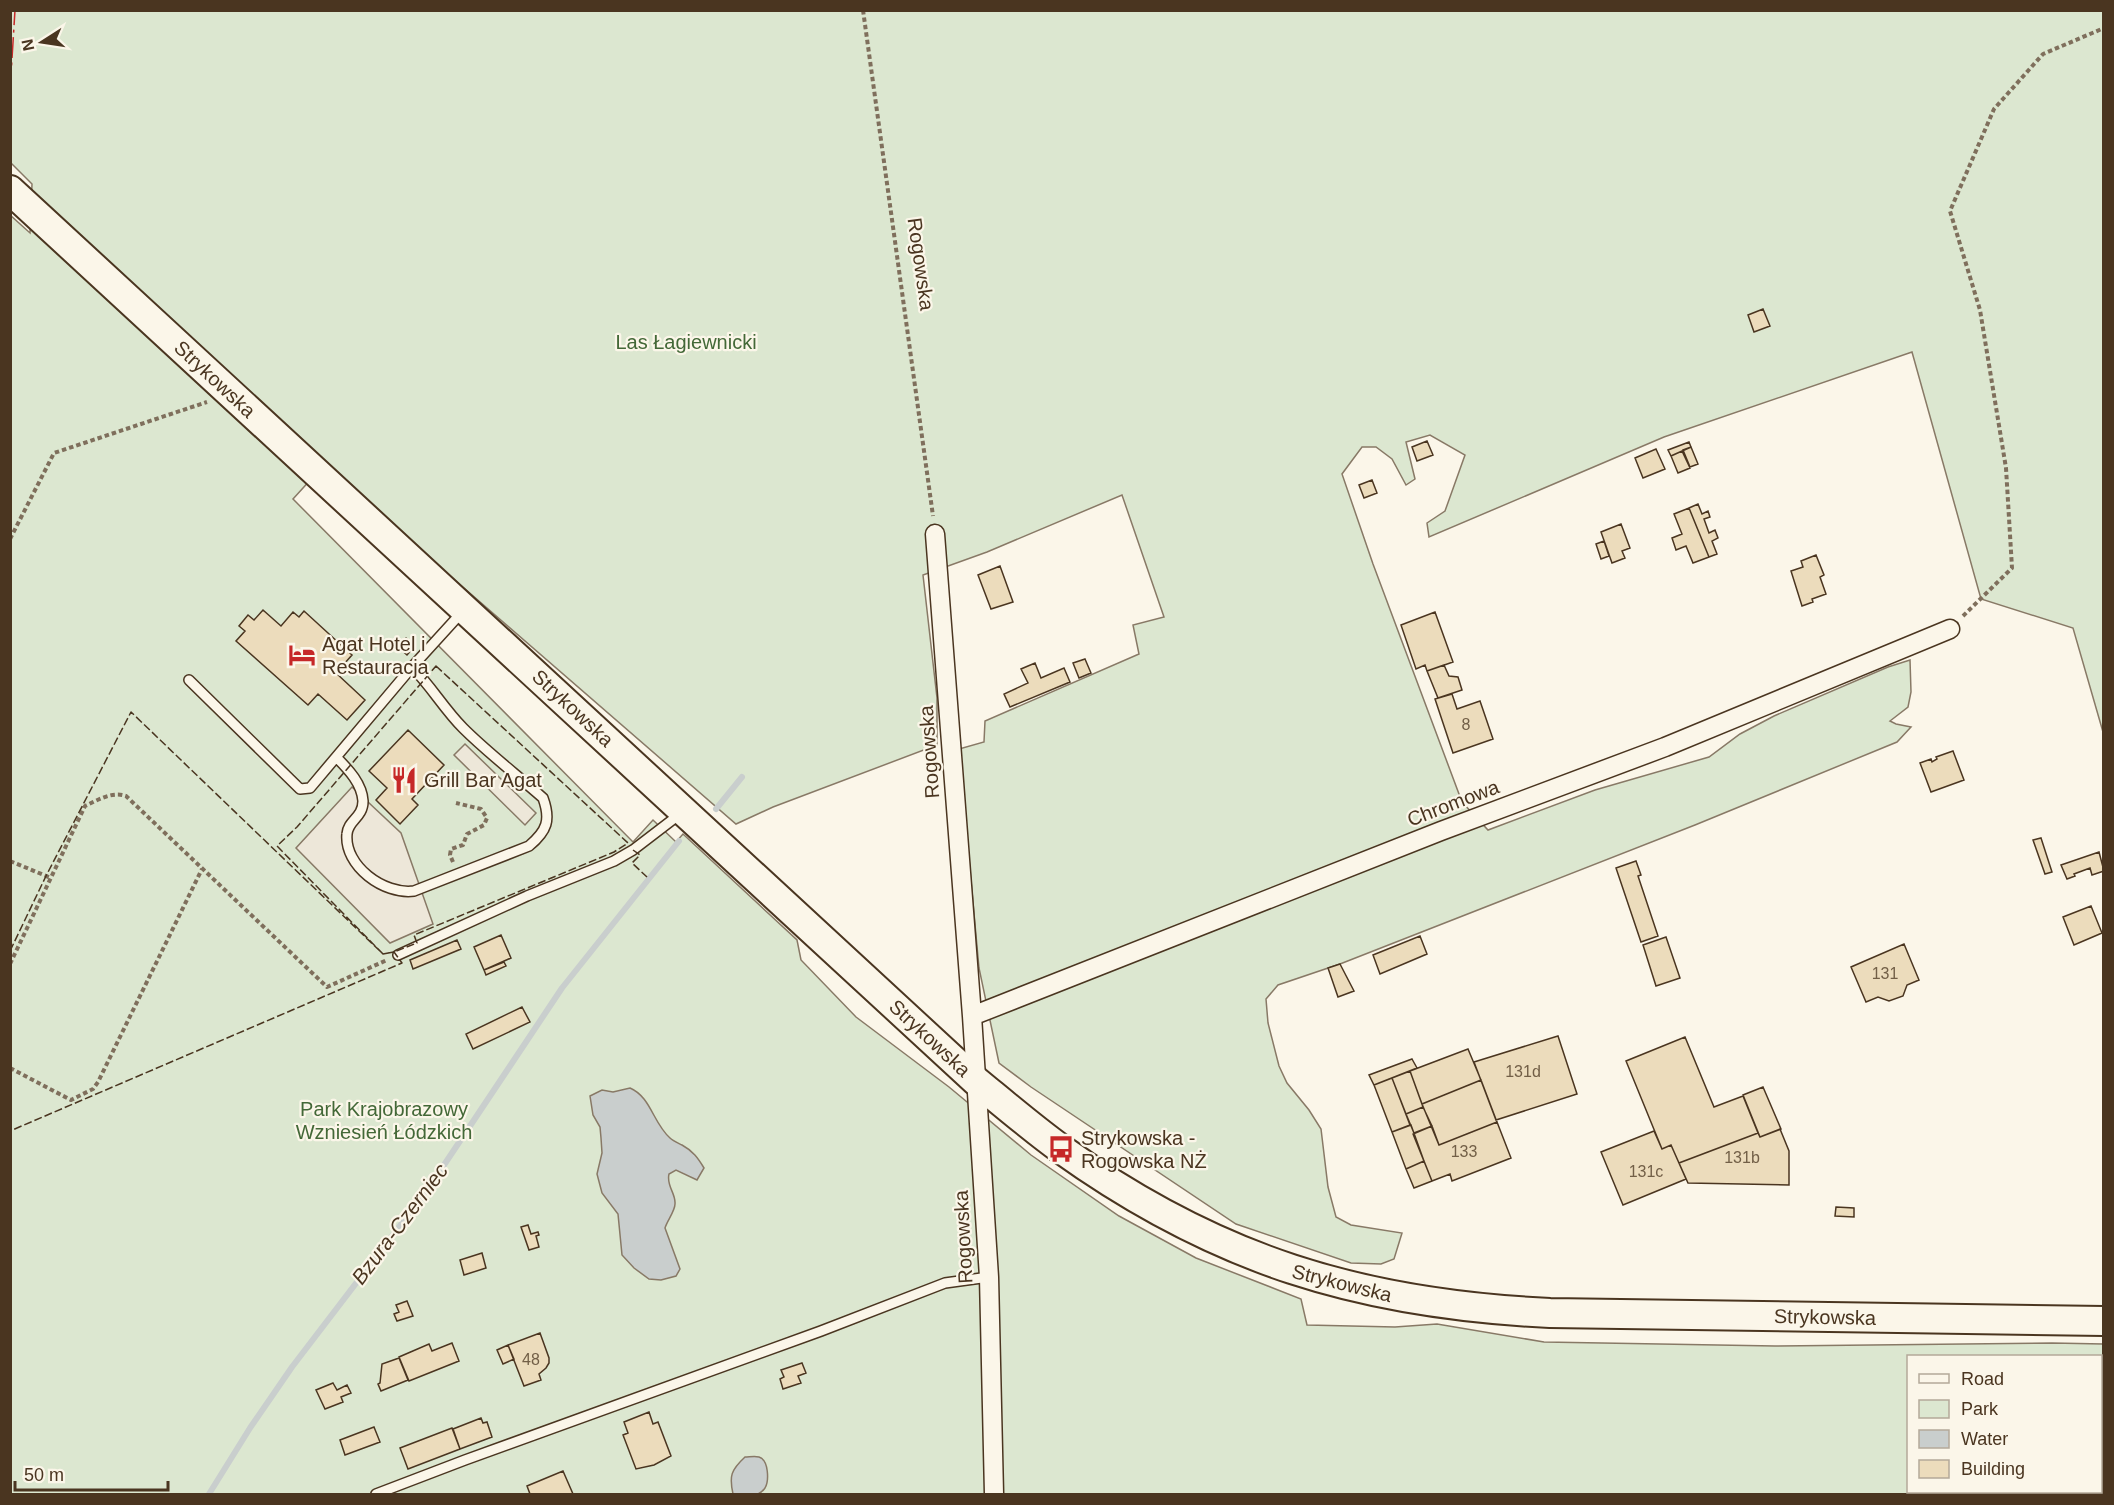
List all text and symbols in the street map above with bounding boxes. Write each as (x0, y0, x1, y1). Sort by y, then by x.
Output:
north arrow (12, 12, 72, 72)
text: N (18, 38, 37, 52)
street label: Rogowska (904, 216, 939, 313)
park label: Las Łagiewnicki (615, 331, 757, 353)
street label: Strykowska (170, 336, 261, 423)
place label: Agat Hotel i Restauracja (322, 633, 430, 678)
hotel icon: Agat Hotel i Restauracja (287, 640, 317, 670)
street label: Strykowska (528, 665, 619, 752)
street label: Rogowska (915, 704, 943, 799)
house number: 8 (1462, 716, 1471, 733)
restaurant icon: Grill Bar Agat (389, 765, 419, 795)
place label: Grill Bar Agat (424, 769, 542, 791)
street label: Chromowa (1404, 775, 1503, 831)
house number: 131 (1872, 965, 1898, 982)
street label: Strykowska (885, 995, 976, 1082)
house number: 131d (1505, 1063, 1541, 1080)
park label: Park Krajobrazowy Wzniesień Łódzkich (296, 1098, 472, 1143)
place label: Strykowska - Rogowska NŻ (1081, 1127, 1207, 1172)
bus stop icon: Strykowska - Rogowska NŻ (1046, 1134, 1076, 1164)
house number: 133 (1451, 1143, 1477, 1160)
house number: 131b (1724, 1149, 1760, 1166)
water label: Bzura-Czerniec (347, 1159, 453, 1288)
house number: 131c (1629, 1163, 1663, 1180)
street label: Rogowska (950, 1189, 976, 1284)
street label: Strykowska (1290, 1260, 1395, 1306)
street label: Strykowska (1774, 1305, 1877, 1329)
house number: 48 (522, 1351, 540, 1368)
legend (1907, 1355, 2102, 1493)
text: Road (1961, 1369, 2004, 1389)
text: Park (1961, 1399, 1999, 1419)
text: Water (1961, 1429, 2008, 1449)
scale bar (15, 1454, 168, 1492)
text: Building (1961, 1459, 2025, 1479)
text: 50 m (24, 1465, 64, 1485)

